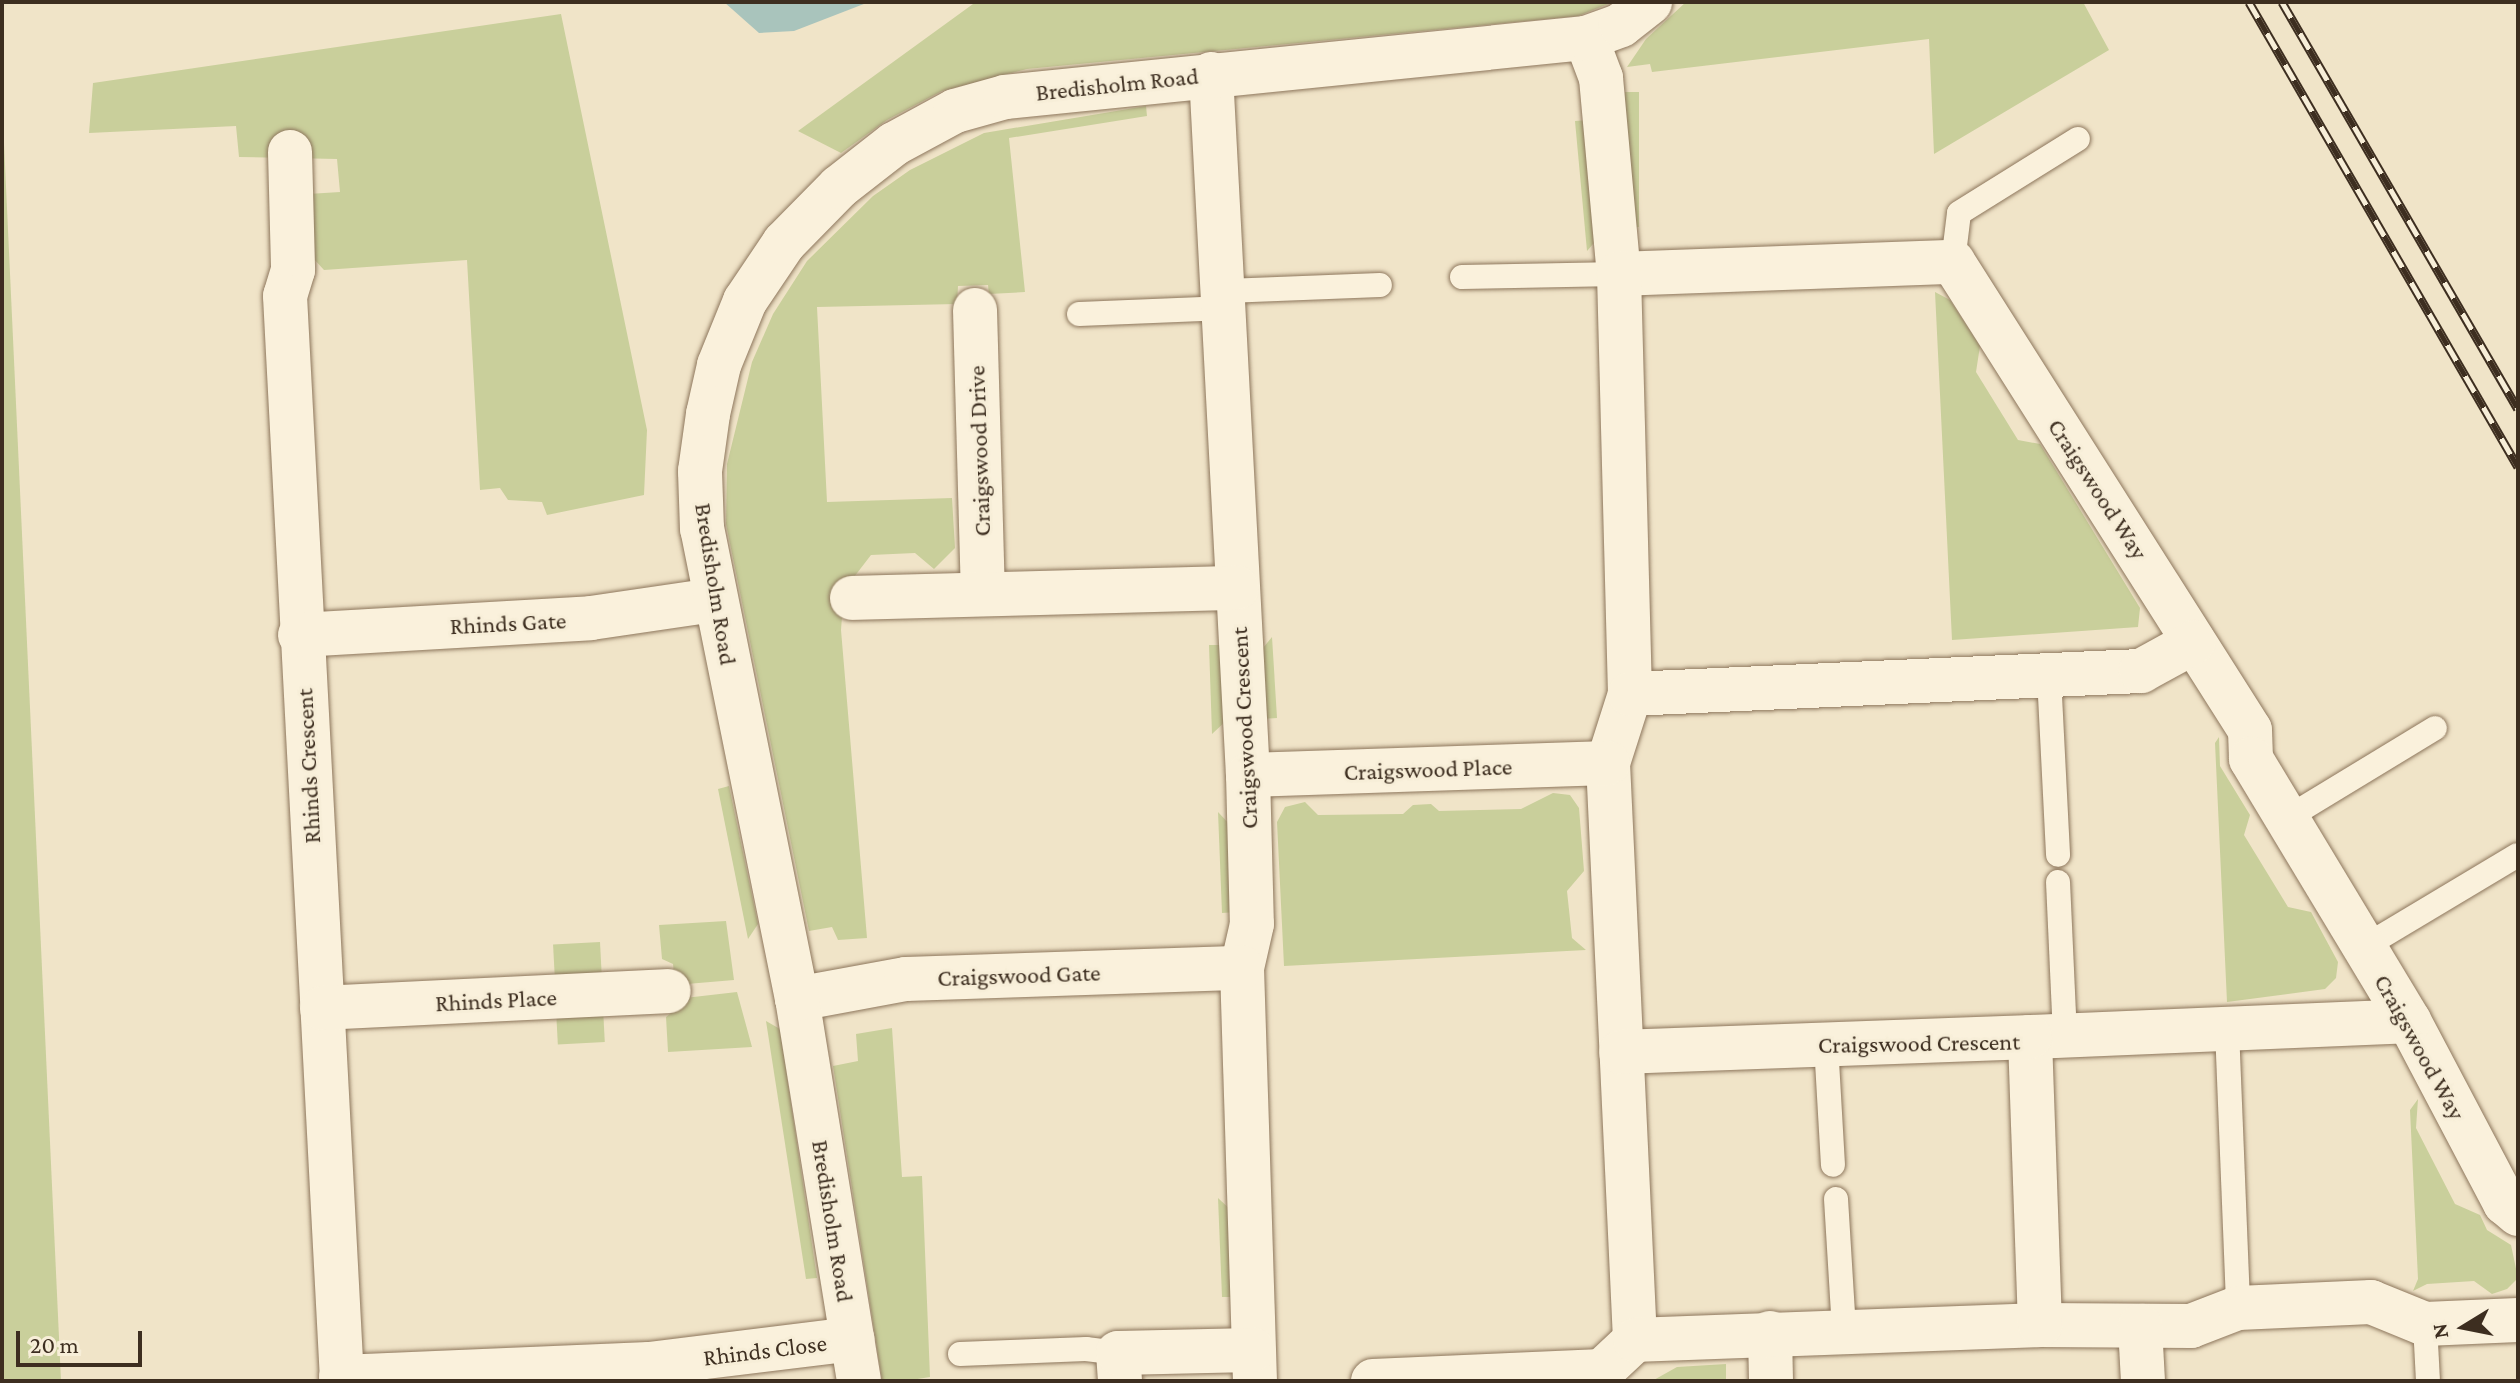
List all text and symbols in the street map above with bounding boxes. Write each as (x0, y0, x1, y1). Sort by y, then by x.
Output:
street label: Bredisholm Road (1034, 61, 1200, 107)
street label: Craigswood Drive (962, 365, 996, 537)
street label: Craigswood Way (2042, 413, 2154, 565)
street label: Bredisholm Road (689, 501, 743, 667)
street label: Rhinds Gate (449, 606, 567, 640)
street label: Craigswood Crescent (1224, 626, 1264, 830)
street label: Rhinds Crescent (290, 688, 326, 844)
street label: Craigswood Place (1343, 752, 1513, 786)
street label: Craigswood Gate (937, 958, 1101, 992)
street label: Craigswood Way (2368, 969, 2472, 1125)
street label: Rhinds Place (434, 982, 558, 1018)
street label: Craigswood Crescent (1818, 1027, 2020, 1059)
street label: Bredisholm Road (806, 1138, 860, 1304)
north arrow (2424, 1287, 2504, 1367)
scale bar (20, 1315, 146, 1365)
text: N (2426, 1322, 2453, 1341)
street label: Rhinds Close (702, 1328, 828, 1372)
text: 20 m (30, 1331, 79, 1358)

